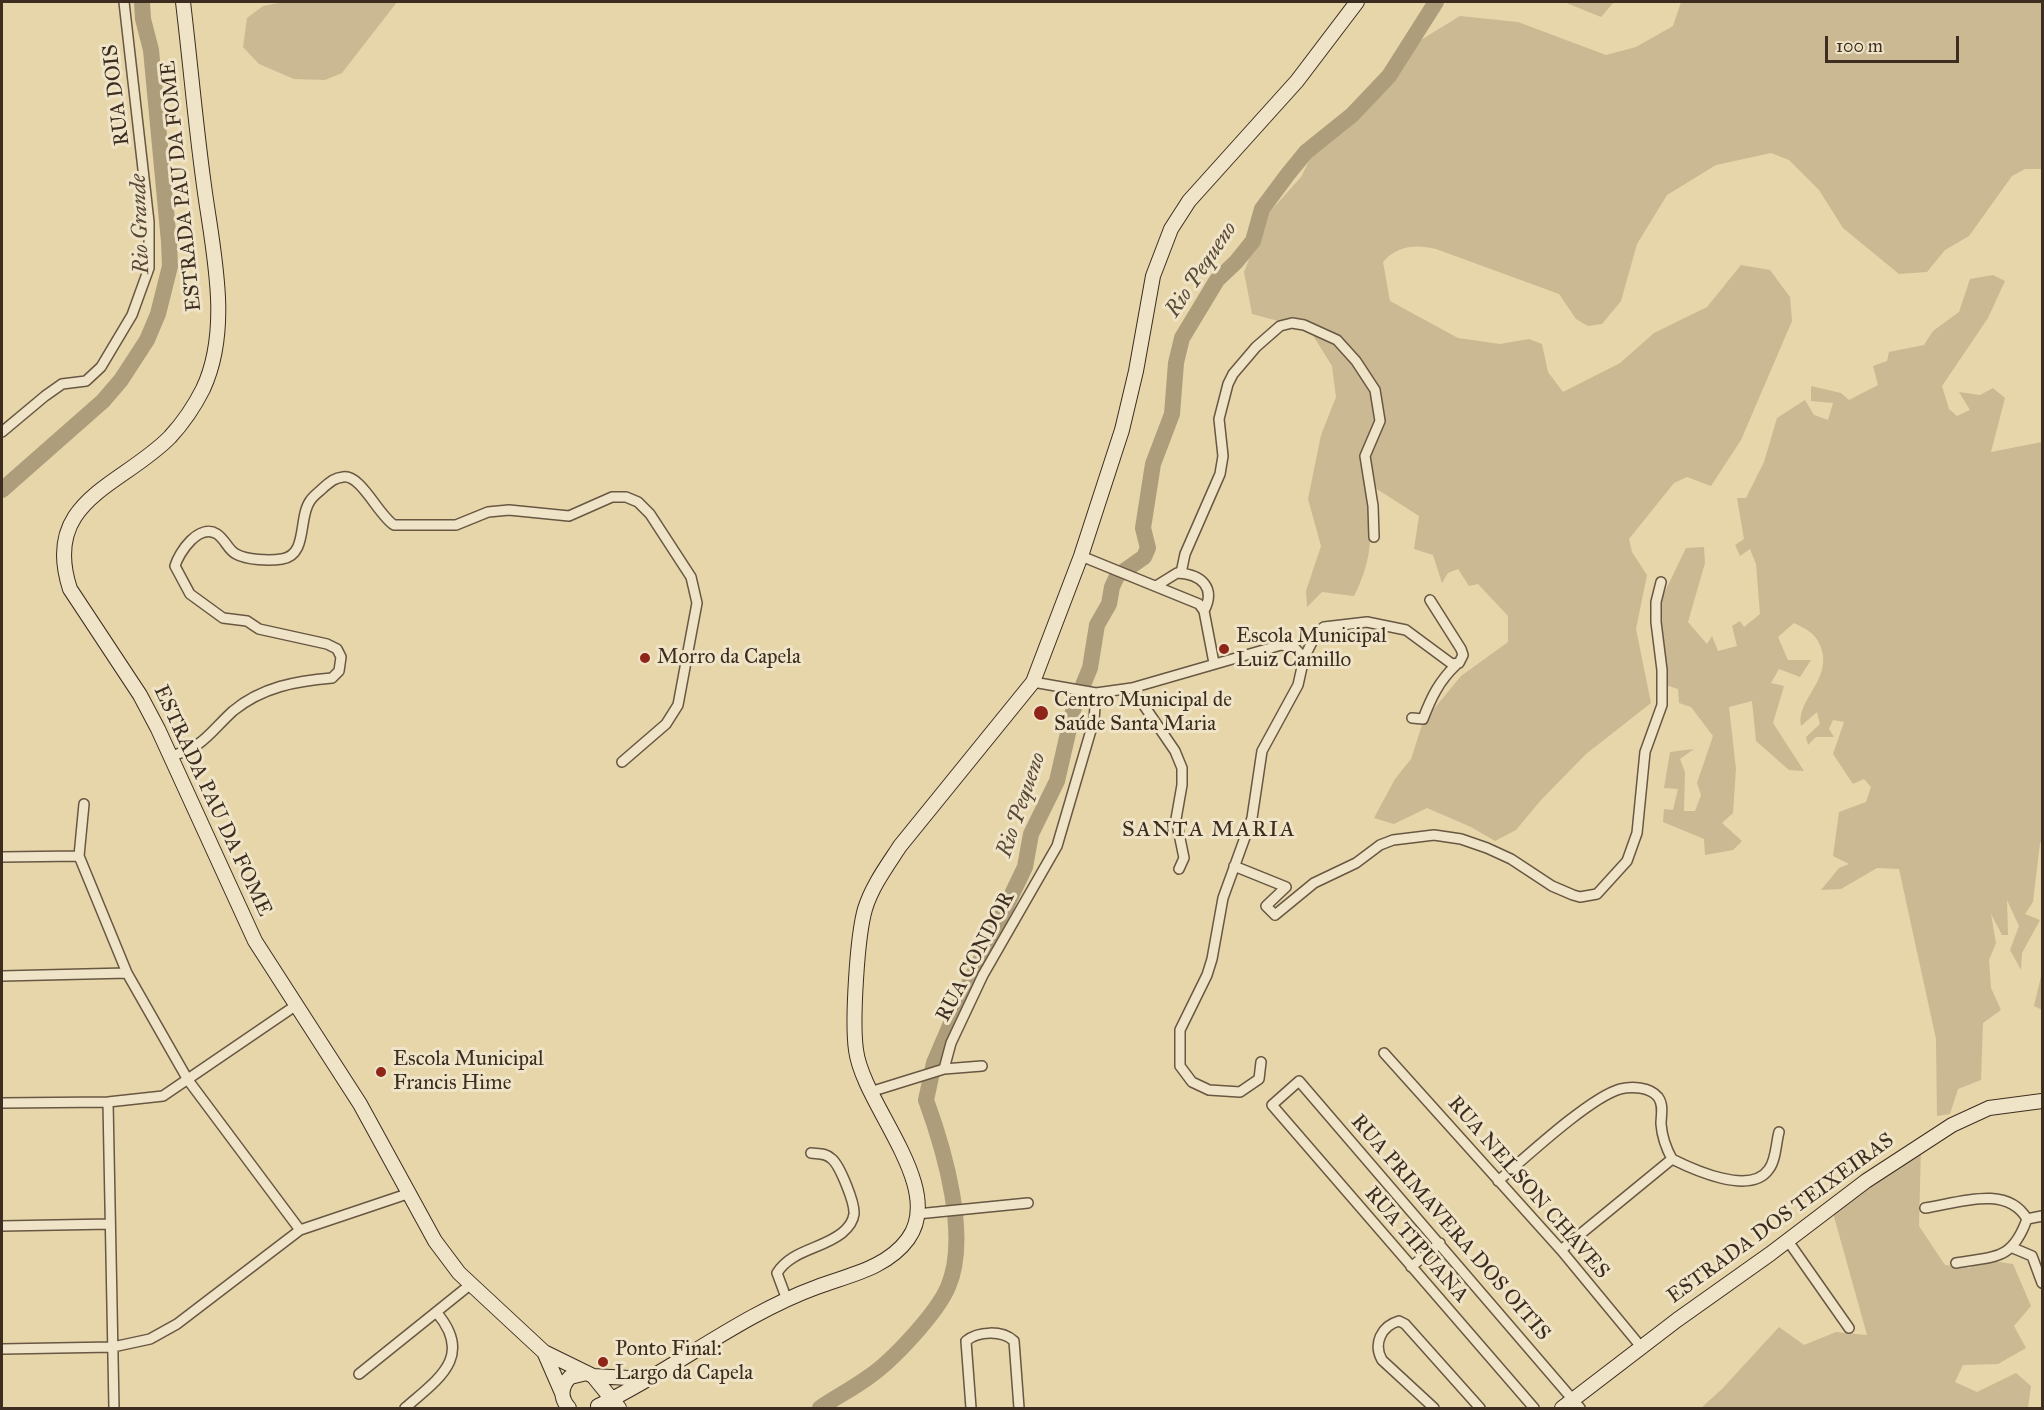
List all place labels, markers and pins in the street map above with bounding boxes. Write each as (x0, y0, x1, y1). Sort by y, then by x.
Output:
place label: Escola Municipal Luiz Camillo (1236, 624, 1387, 674)
marker: Escola Municipal Luiz Camillo (1217, 642, 1231, 656)
place label: Morro da Capela (657, 645, 801, 671)
marker: Morro da Capela (638, 651, 652, 665)
place label: Centro Municipal de Saúde Santa Maria (1054, 688, 1232, 738)
marker: Centro Municipal de Saúde Santa Maria (1032, 704, 1050, 722)
place label: Escola Municipal Francis Hime (393, 1047, 544, 1097)
marker: Escola Municipal Francis Hime (374, 1065, 388, 1079)
place label: Ponto Final: Largo da Capela (615, 1337, 753, 1387)
marker: Ponto Final: Largo da Capela (596, 1355, 610, 1369)

